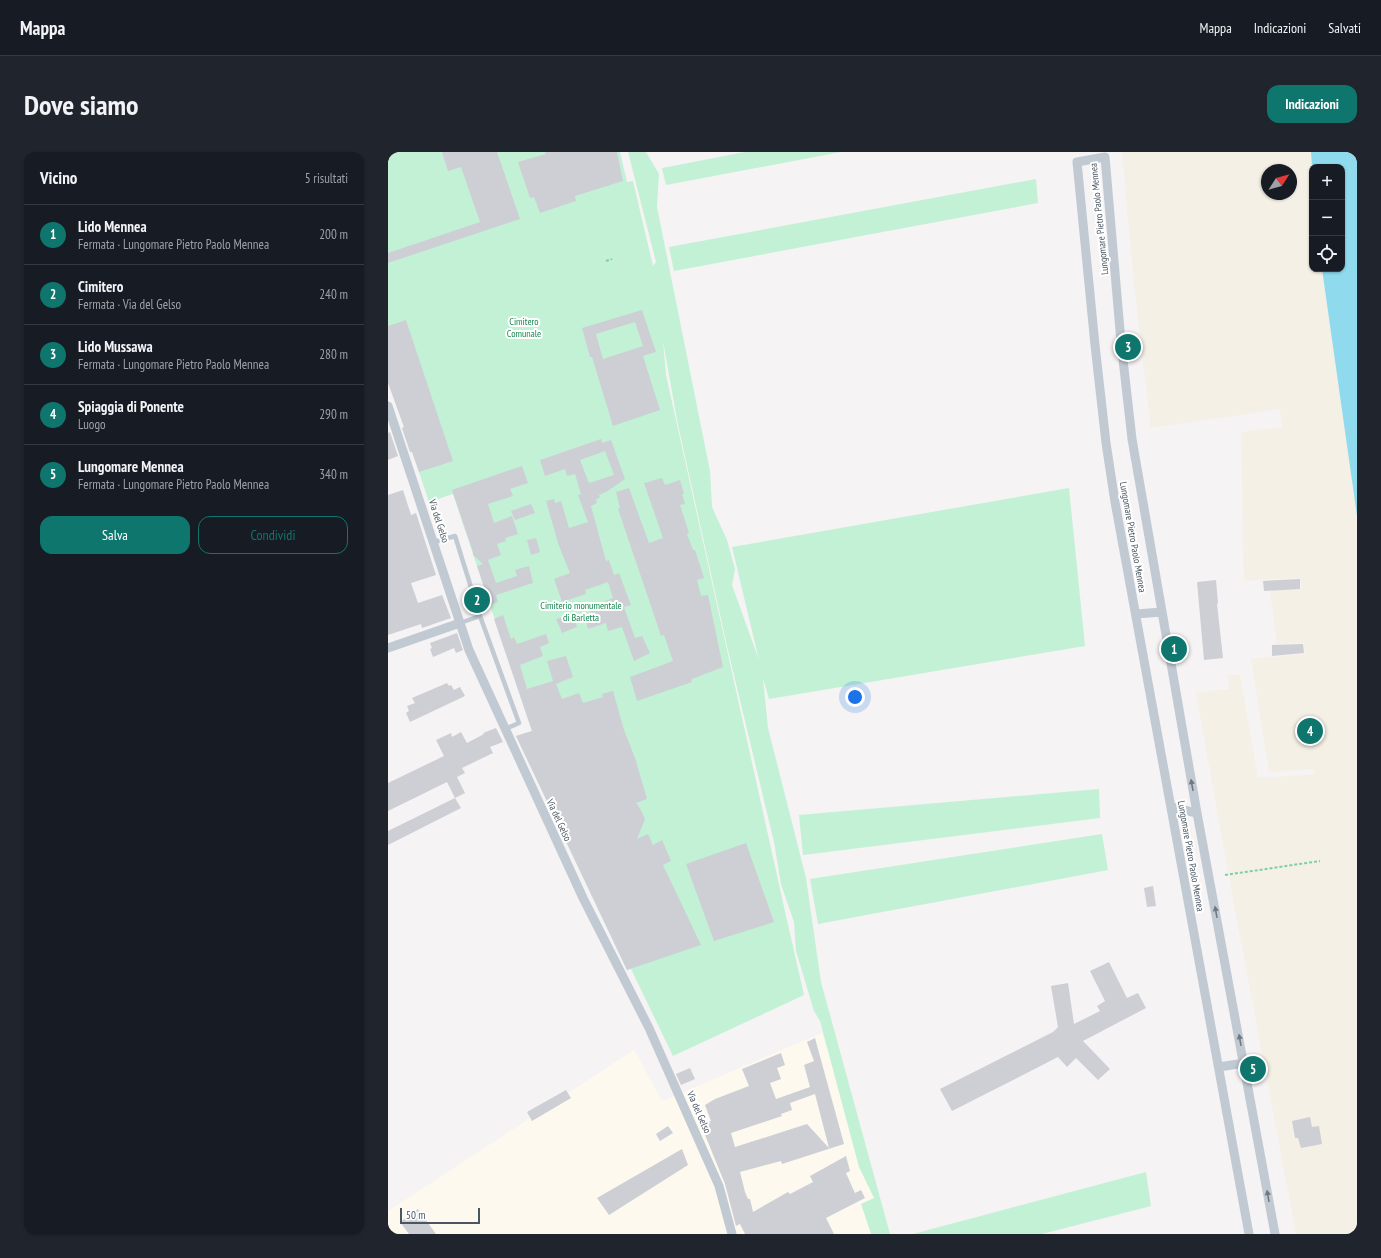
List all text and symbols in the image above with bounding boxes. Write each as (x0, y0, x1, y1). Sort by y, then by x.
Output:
text: Mappa (20, 16, 65, 40)
text: Mappa (1200, 19, 1232, 37)
text: Indicazioni (1254, 19, 1306, 37)
text: Salvati (1328, 19, 1361, 37)
button: Indicazioni (1267, 85, 1357, 123)
text: Dove siamo (24, 86, 139, 123)
street label: Lungomare Pietro Paolo Mennea (1087, 162, 1111, 276)
north arrow (1261, 164, 1297, 200)
map controls (1309, 164, 1345, 272)
button: + (1309, 164, 1345, 200)
text: Vicino (40, 167, 77, 189)
text: 5 risultati (305, 170, 348, 187)
button: − (1309, 200, 1345, 236)
text: Lido Mennea (78, 217, 147, 236)
text: 1 (50, 226, 56, 243)
text: 200 m (319, 226, 348, 243)
text: Fermata · Lungomare Pietro Paolo Mennea (78, 236, 269, 253)
button: locate (1309, 236, 1345, 272)
text: Cimitero (78, 277, 123, 296)
text: 2 (50, 286, 56, 303)
text: 240 m (319, 286, 348, 303)
text: Fermata · Via del Gelso (78, 296, 181, 313)
park label: Cimitero Comunale (507, 315, 541, 340)
pin: 3 (1115, 332, 1141, 362)
text: Lido Mussawa (78, 337, 153, 356)
text: 3 (50, 346, 56, 363)
text: 280 m (319, 346, 348, 363)
text: Fermata · Lungomare Pietro Paolo Mennea (78, 356, 269, 373)
text: Spiaggia di Ponente (78, 397, 184, 416)
text: 4 (50, 406, 56, 423)
text: 290 m (319, 406, 348, 423)
text: Luogo (78, 416, 106, 433)
text: Lungomare Mennea (78, 457, 184, 476)
text: 5 (50, 466, 56, 483)
text: 340 m (319, 466, 348, 483)
text: Fermata · Lungomare Pietro Paolo Mennea (78, 476, 269, 493)
street label: Lungomare Pietro Paolo Mennea (1117, 481, 1149, 593)
street label: Via del Gelso (426, 497, 452, 544)
button: Salva (40, 516, 190, 554)
button: Condividi (198, 516, 348, 554)
pin: 2 (464, 585, 490, 615)
park label: Cimiterio monumentale di Barletta (540, 599, 622, 624)
pin: 1 (1161, 634, 1187, 664)
your location (845, 687, 865, 707)
pin: 4 (1297, 716, 1323, 746)
one-way arrow (1189, 778, 1195, 791)
street label: Via del Gelso (543, 796, 574, 843)
street label: Lungomare Pietro Paolo Mennea (1175, 800, 1207, 912)
one-way arrow (1213, 906, 1219, 918)
one-way arrow (1237, 1034, 1243, 1046)
pin: 5 (1240, 1054, 1266, 1084)
street label: Via del Gelso (684, 1088, 714, 1135)
one-way arrow (1265, 1190, 1271, 1202)
scale bar (400, 1206, 480, 1225)
text: 50 m (406, 1208, 425, 1222)

